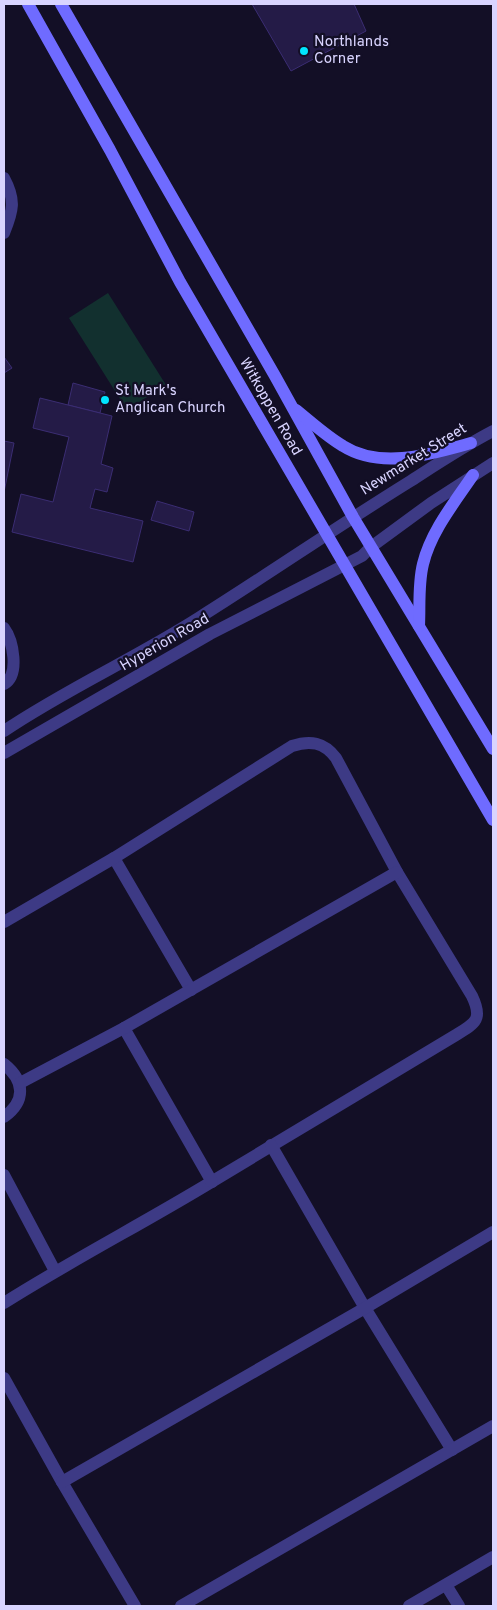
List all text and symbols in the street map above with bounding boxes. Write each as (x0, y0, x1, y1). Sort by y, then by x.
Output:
place label: Northlands Corner (314, 33, 389, 69)
marker: Northlands Corner (298, 45, 310, 57)
street label: Witkoppen Road (234, 355, 306, 459)
place label: St Mark's Anglican Church (115, 382, 226, 418)
marker: St Mark's Anglican Church (99, 394, 111, 406)
street label: Newmarket Street (357, 420, 471, 500)
street label: Hyperion Road (117, 610, 213, 676)

